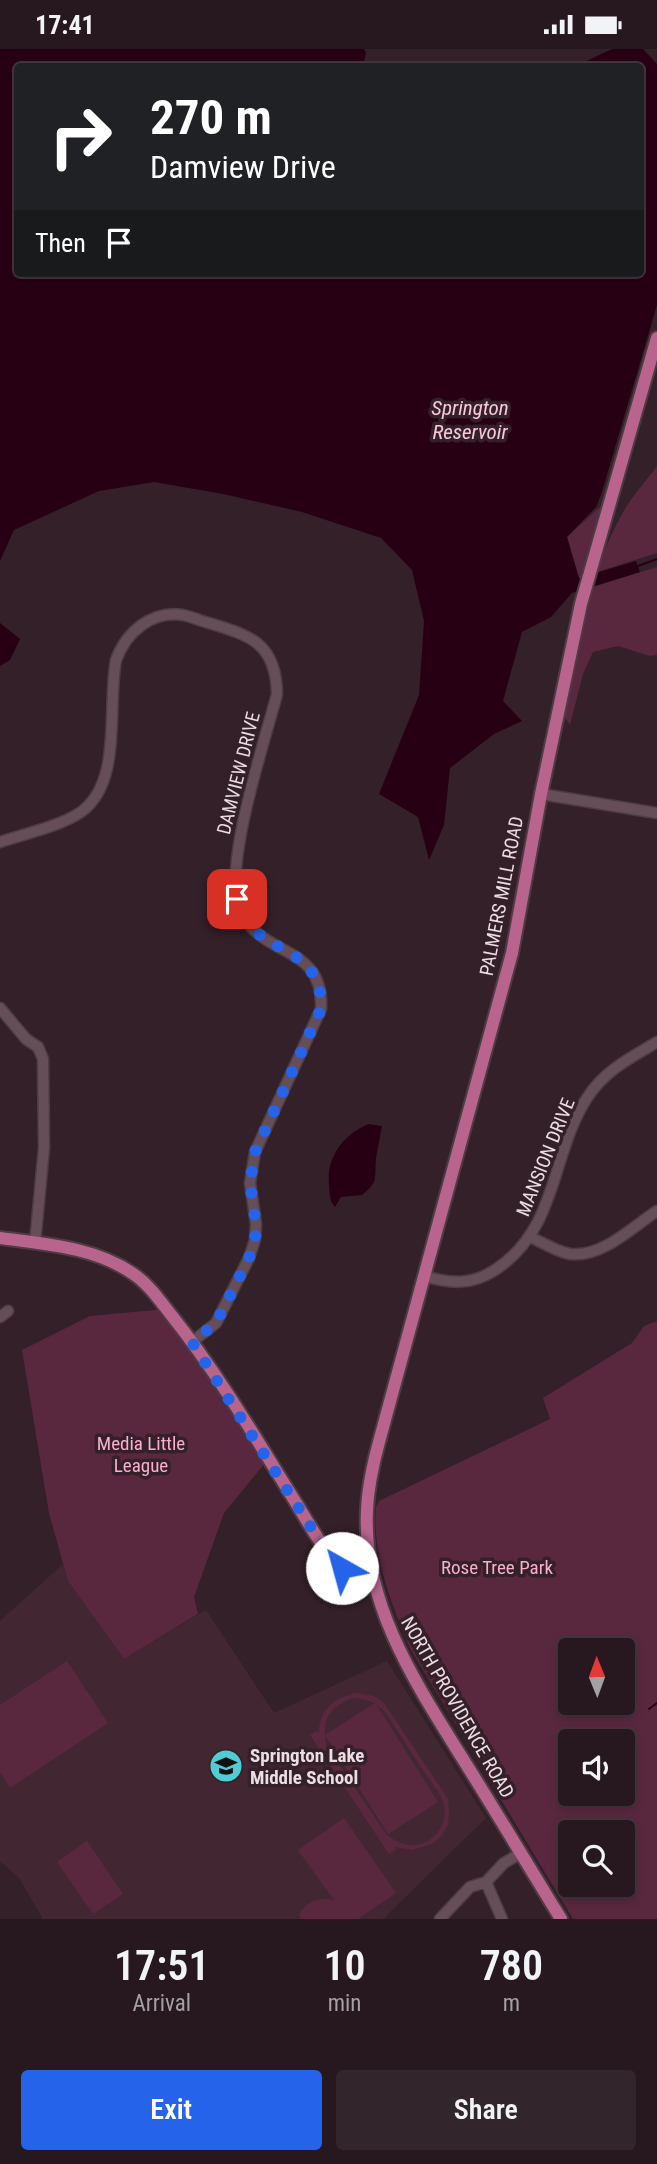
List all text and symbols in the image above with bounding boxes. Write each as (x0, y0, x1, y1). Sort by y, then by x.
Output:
text: 17:41 (35, 10, 95, 40)
text: 270 m (150, 89, 272, 146)
icon: right (35, 91, 126, 182)
text: Damview Drive (150, 148, 336, 186)
icon: arrive (100, 224, 138, 262)
text: Then (35, 228, 86, 258)
water label: Springton Reservoir (431, 396, 509, 444)
street label: DAMVIEW DRIVE (212, 709, 265, 837)
street label: PALMERS MILL ROAD (475, 814, 528, 978)
pin (207, 869, 267, 929)
icon: arrive (218, 880, 256, 918)
street label: MANSION DRIVE (511, 1095, 580, 1220)
park label: Media Little League (97, 1432, 185, 1477)
position arrow (305, 1531, 379, 1605)
park label: Rose Tree Park (441, 1556, 553, 1579)
street label: NORTH PROVIDENCE ROAD (396, 1612, 519, 1802)
north arrow (558, 1638, 635, 1715)
map controls (558, 1638, 635, 1897)
button: sound (558, 1729, 635, 1806)
place label: Springton Lake Middle School (250, 1744, 364, 1789)
school or university icon: Springton Lake Middle School (207, 1747, 245, 1785)
button: search (558, 1820, 635, 1897)
text: 17:51 (114, 1941, 210, 1990)
text: 10 (323, 1941, 366, 1990)
text: 780 (480, 1941, 543, 1990)
text: Arrival (132, 1990, 191, 2017)
text: min (328, 1990, 361, 2017)
text: m (503, 1990, 520, 2017)
button: Exit (21, 2070, 322, 2150)
button: Share (336, 2070, 636, 2150)

